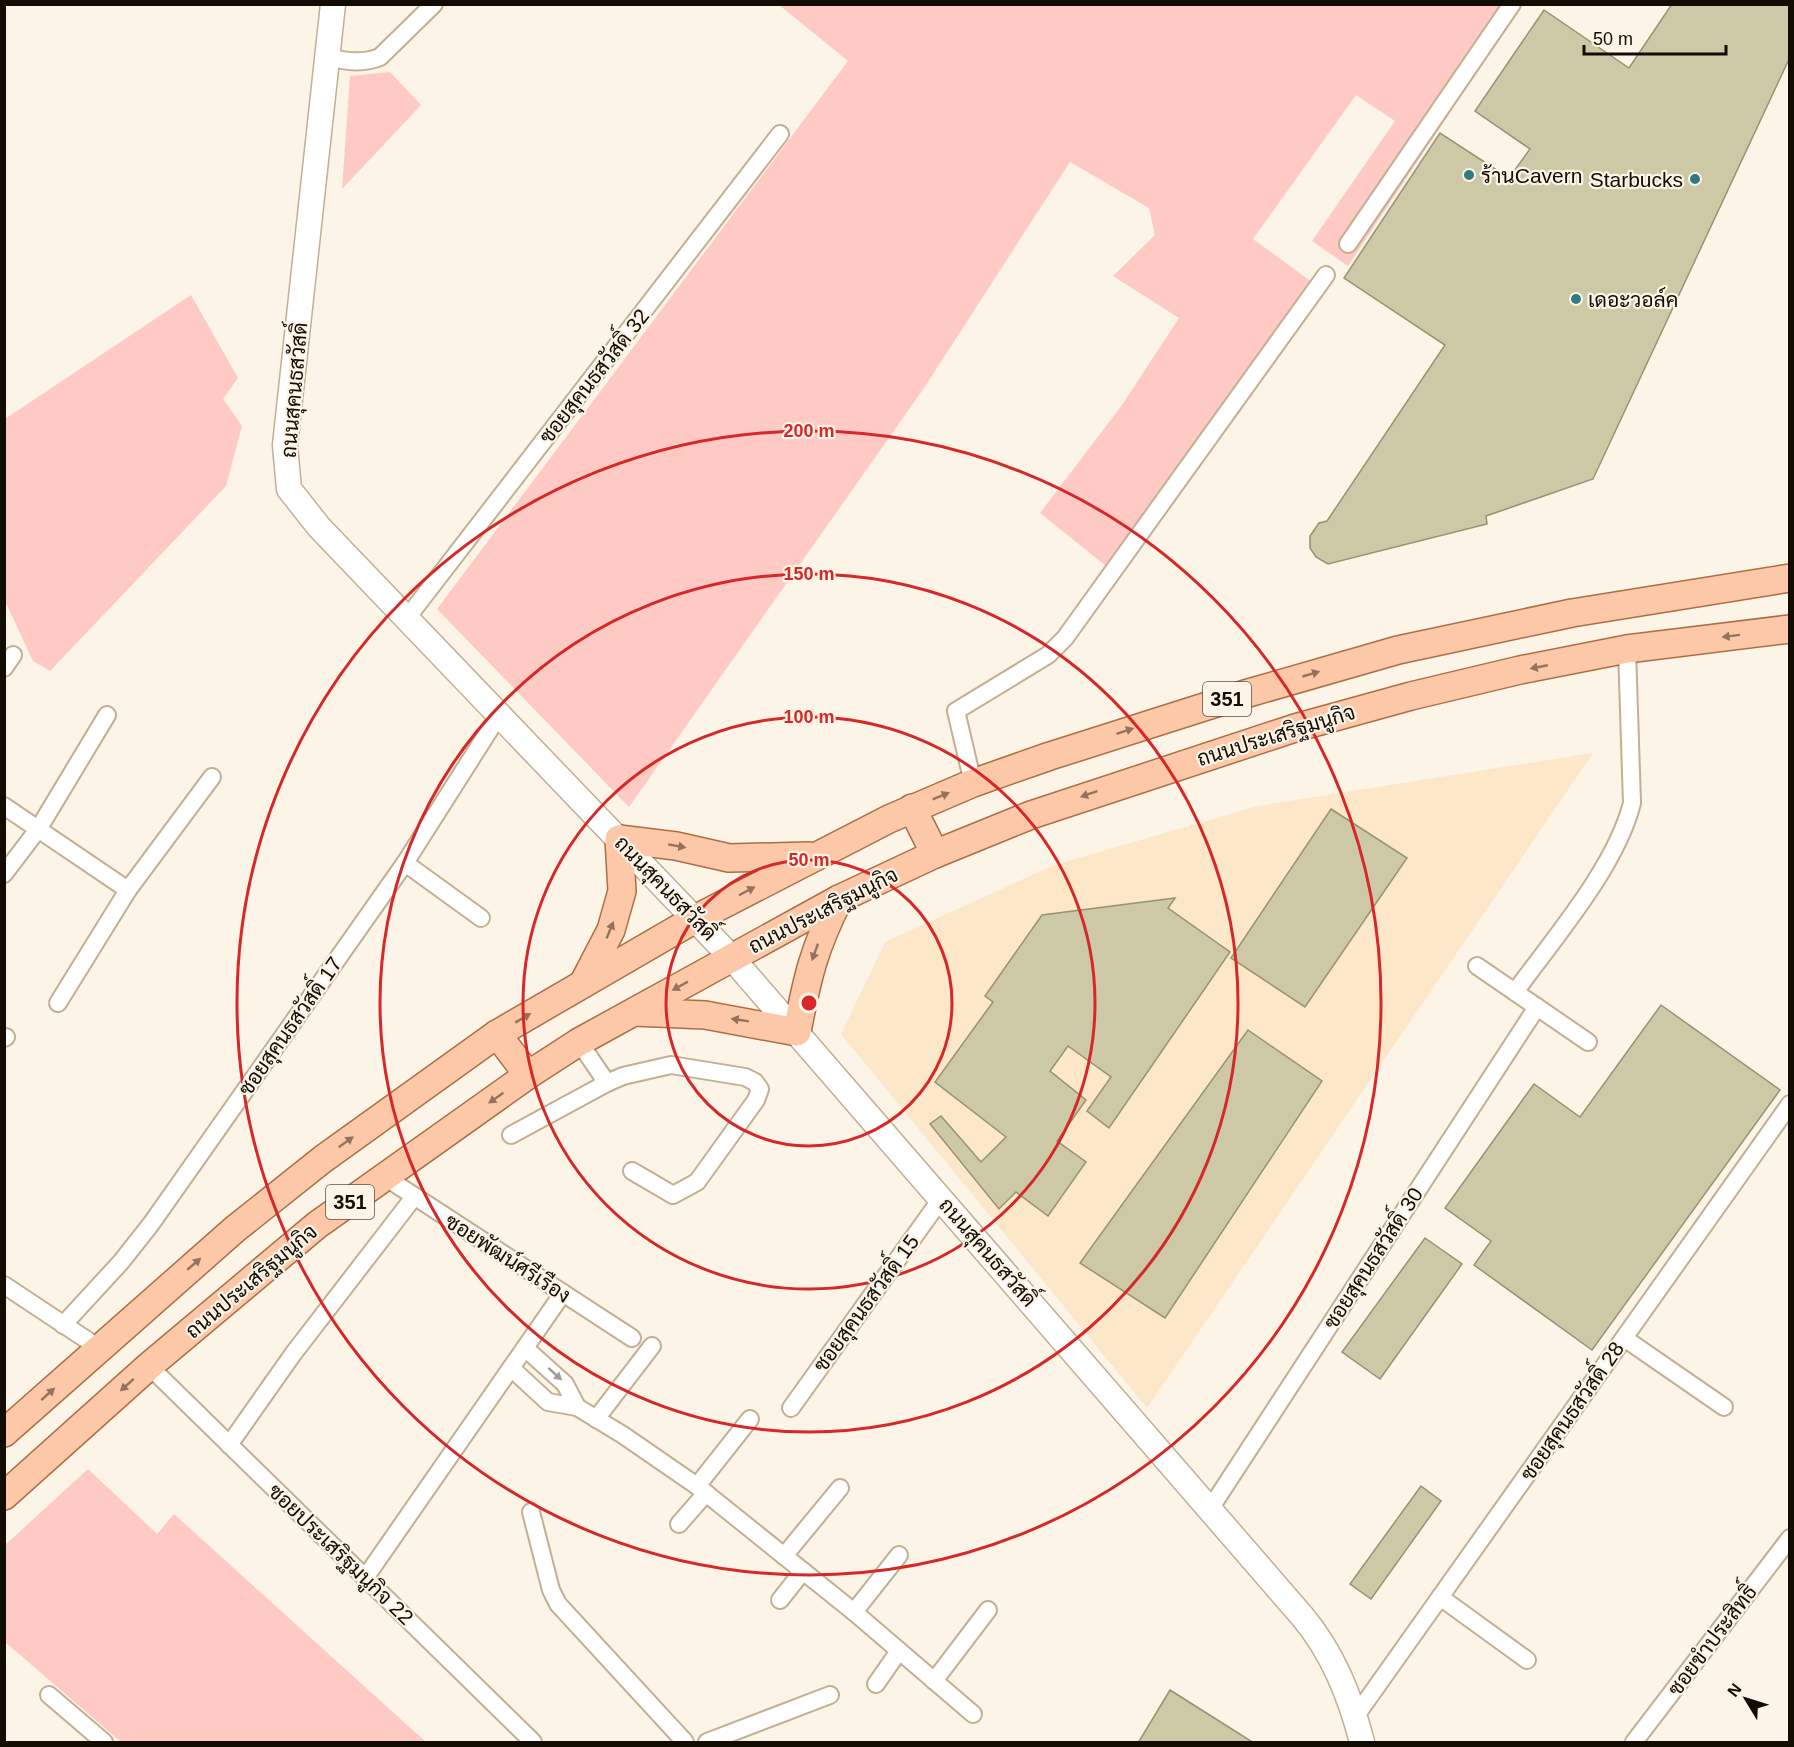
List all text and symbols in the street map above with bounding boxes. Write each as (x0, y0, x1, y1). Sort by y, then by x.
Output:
scale bar (1584, 18, 1726, 56)
text: 50 m (1593, 29, 1633, 49)
place label: ร้านCavern (1481, 164, 1582, 187)
marker: ร้านCavern (1462, 168, 1476, 182)
place label: Starbucks (1590, 168, 1683, 191)
marker: Starbucks (1688, 172, 1702, 186)
place label: เดอะวอล์ค (1588, 286, 1678, 311)
marker: เดอะวอล์ค (1569, 292, 1583, 306)
street label: ซอยสุคนธสวัสดิ์ 32 (528, 300, 656, 449)
street label: ถนนสุคนธสวัสดิ์ (269, 321, 314, 459)
text: 200 m (783, 421, 835, 441)
text: 150 m (783, 564, 835, 584)
one-way arrow (1722, 632, 1741, 641)
one-way arrow (1529, 663, 1548, 672)
one-way arrow (1302, 669, 1320, 679)
road number: 351 (1203, 682, 1251, 716)
street label: ถนนประเสริฐมนูกิจ (1194, 700, 1359, 774)
text: 100 m (783, 707, 835, 727)
one-way arrow (1116, 726, 1134, 736)
one-way arrow (1080, 790, 1098, 800)
one-way arrow (932, 791, 950, 800)
street label: ถนนสุคนธสวัสดิ์ (608, 825, 727, 947)
one-way arrow (667, 842, 686, 851)
text: 50 m (788, 850, 830, 870)
street label: ถนนประเสริฐมนูกิจ (745, 862, 903, 961)
one-way arrow (739, 886, 756, 896)
one-way arrow (605, 920, 615, 938)
one-way arrow (809, 943, 819, 961)
street label: ซอยสุคนธสวัสดิ์ 17 (227, 948, 349, 1101)
one-way arrow (672, 980, 688, 991)
centre of rings (799, 993, 819, 1013)
one-way arrow (515, 1013, 531, 1024)
one-way arrow (730, 1016, 749, 1025)
one-way arrow (488, 1092, 504, 1103)
one-way arrow (337, 1136, 353, 1148)
street label: ซอยสุคนธสวัสดิ์ 30 (1312, 1179, 1430, 1335)
road number: 351 (326, 1185, 374, 1219)
street label: ถนนสุคนธสวัสดิ์ (932, 1188, 1047, 1313)
street label: ซอยพัฒน์ศรีเรือง (441, 1207, 576, 1307)
street label: ถนนประเสริฐมนูกิจ (181, 1219, 324, 1346)
street label: ซอยสุคนธสวัสดิ์ 15 (802, 1225, 926, 1378)
one-way arrow (186, 1258, 202, 1271)
street label: ซอยสุคนธสวัสดิ์ 28 (1509, 1333, 1631, 1486)
one-way arrow (548, 1367, 562, 1381)
one-way arrow (120, 1378, 135, 1391)
one-way arrow (40, 1388, 55, 1401)
street label: ซอยประเสริฐมนูกิจ 22 (261, 1479, 418, 1632)
street label: ซอยขำประสิทธิ์ (1657, 1575, 1761, 1700)
north arrow (1716, 1669, 1776, 1729)
text: N (1724, 1680, 1745, 1700)

